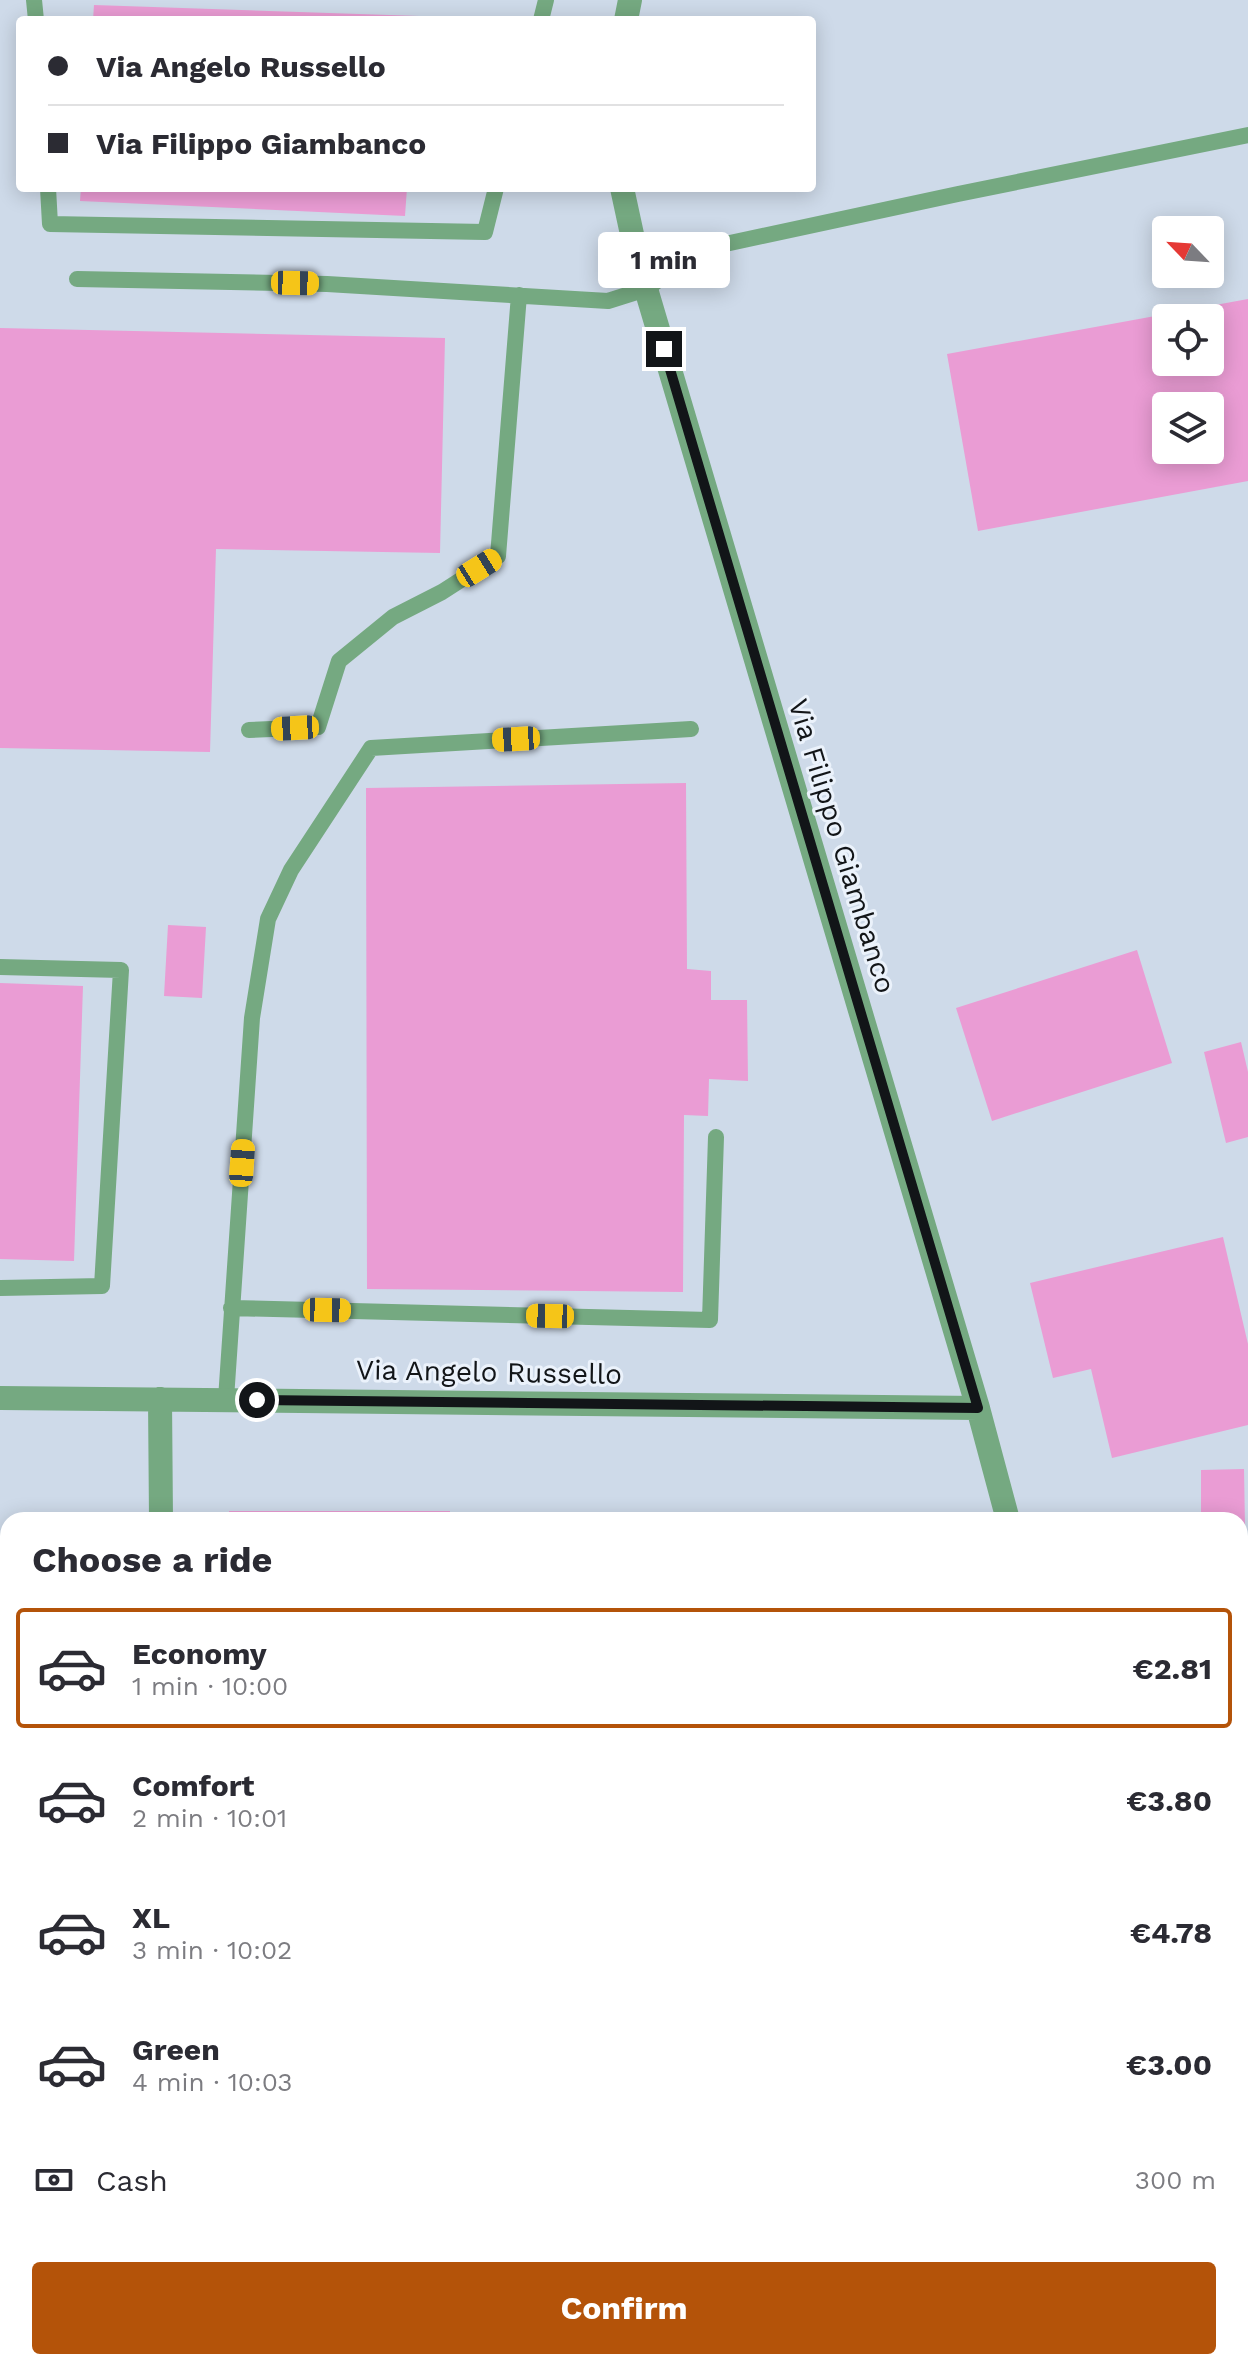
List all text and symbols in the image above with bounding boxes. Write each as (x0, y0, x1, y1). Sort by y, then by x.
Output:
text: Via Angelo Russello (96, 49, 386, 84)
text: Via Filippo Giambanco (96, 126, 426, 161)
north arrow (1152, 216, 1224, 288)
map controls (1152, 216, 1224, 464)
callout: 1 min (598, 233, 730, 289)
text: 1 min (631, 245, 697, 275)
car (271, 271, 319, 295)
button: locate (1152, 304, 1224, 376)
route end (646, 331, 682, 367)
button: layers (1152, 392, 1224, 464)
car (452, 545, 506, 591)
street label: Via Filippo Giambanco (782, 695, 902, 997)
car (270, 715, 320, 741)
car (491, 726, 541, 752)
car (228, 1138, 256, 1188)
car (303, 1298, 351, 1322)
car (526, 1304, 574, 1328)
street label: Via Angelo Russello (356, 1353, 622, 1391)
route start (239, 1382, 275, 1418)
text: Choose a ride (32, 1539, 272, 1581)
icon: car (36, 1632, 108, 1704)
text: Economy (132, 1636, 267, 1671)
text: €2.81 (1133, 1651, 1212, 1686)
text: 1 min · 10:00 (132, 1671, 288, 1701)
icon: car (36, 1764, 108, 1836)
text: Comfort (132, 1768, 254, 1803)
text: €3.80 (1126, 1783, 1212, 1818)
text: 2 min · 10:01 (132, 1803, 287, 1833)
icon: car (36, 1896, 108, 1968)
text: XL (132, 1900, 170, 1935)
text: €4.78 (1130, 1915, 1212, 1950)
text: 3 min · 10:02 (132, 1935, 292, 1965)
icon: car (36, 2028, 108, 2100)
text: Green (132, 2032, 220, 2067)
text: €3.00 (1126, 2047, 1212, 2082)
text: 4 min · 10:03 (132, 2067, 292, 2097)
icon: cash (32, 2158, 76, 2202)
text: Cash (96, 2163, 168, 2198)
text: 300 m (1135, 2165, 1216, 2195)
button: Confirm (32, 2262, 1216, 2354)

